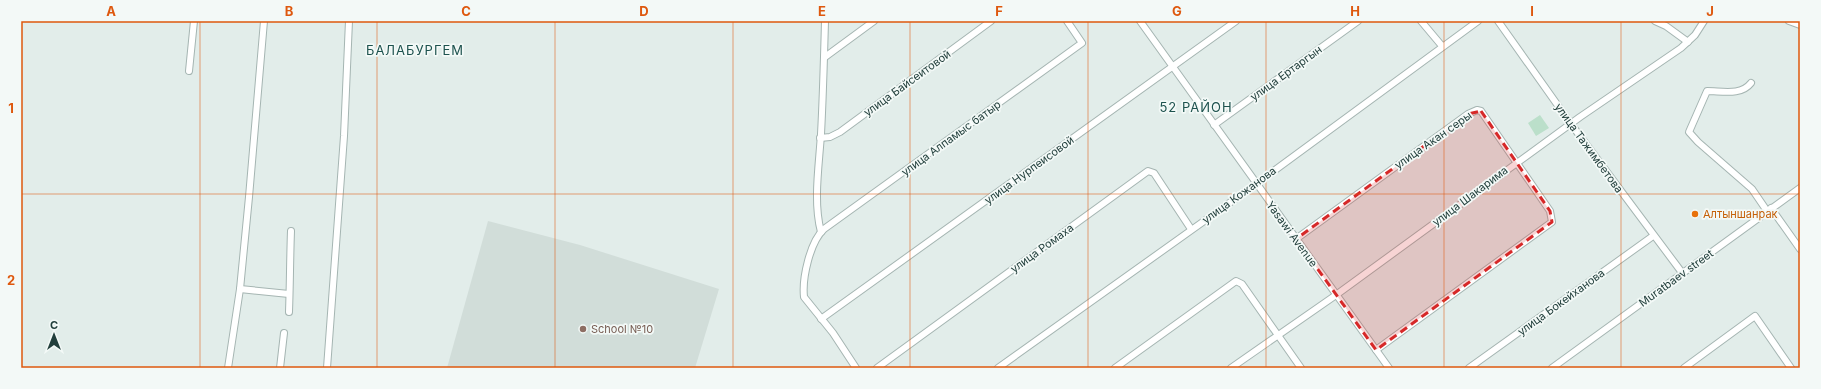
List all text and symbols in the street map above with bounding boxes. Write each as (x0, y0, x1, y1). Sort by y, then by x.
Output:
text: A (106, 3, 116, 19)
text: B (285, 3, 294, 19)
text: C (461, 3, 471, 19)
text: D (639, 3, 649, 19)
text: E (818, 3, 826, 19)
text: F (995, 3, 1003, 19)
text: G (1172, 3, 1182, 19)
text: H (1350, 3, 1360, 19)
text: I (1530, 3, 1534, 19)
text: J (1706, 3, 1714, 19)
district label: БАЛАБУРГЕМ (366, 42, 464, 58)
street label: улица Ертаргын (1247, 42, 1325, 104)
street label: улица Байсеитовой (861, 47, 953, 119)
street label: улица Алпамыс батыр (898, 97, 1004, 179)
district label: 52 РАЙОН (1159, 99, 1233, 115)
text: 1 (8, 100, 14, 116)
street label: улица Тажимбетова (1552, 100, 1626, 196)
street label: улица Акан серы (1392, 108, 1474, 172)
street label: улица Нурпеисовой (982, 133, 1076, 207)
street label: улица Кожанова (1199, 163, 1279, 227)
street label: улица Шакарима (1429, 163, 1511, 229)
street label: Yasawi Avenue (1263, 198, 1321, 270)
place label: Алтыншанрак (1703, 207, 1778, 221)
marker: Алтыншанрак (1690, 209, 1700, 219)
street label: улица Ромаха (1008, 220, 1076, 276)
street label: Muratbaev street (1636, 246, 1716, 310)
street label: улица Бокейханова (1515, 266, 1607, 338)
text: 2 (7, 272, 15, 288)
north arrow (34, 315, 74, 355)
text: С (50, 318, 58, 332)
place label: School №10 (591, 322, 653, 336)
marker: School №10 (578, 324, 588, 334)

